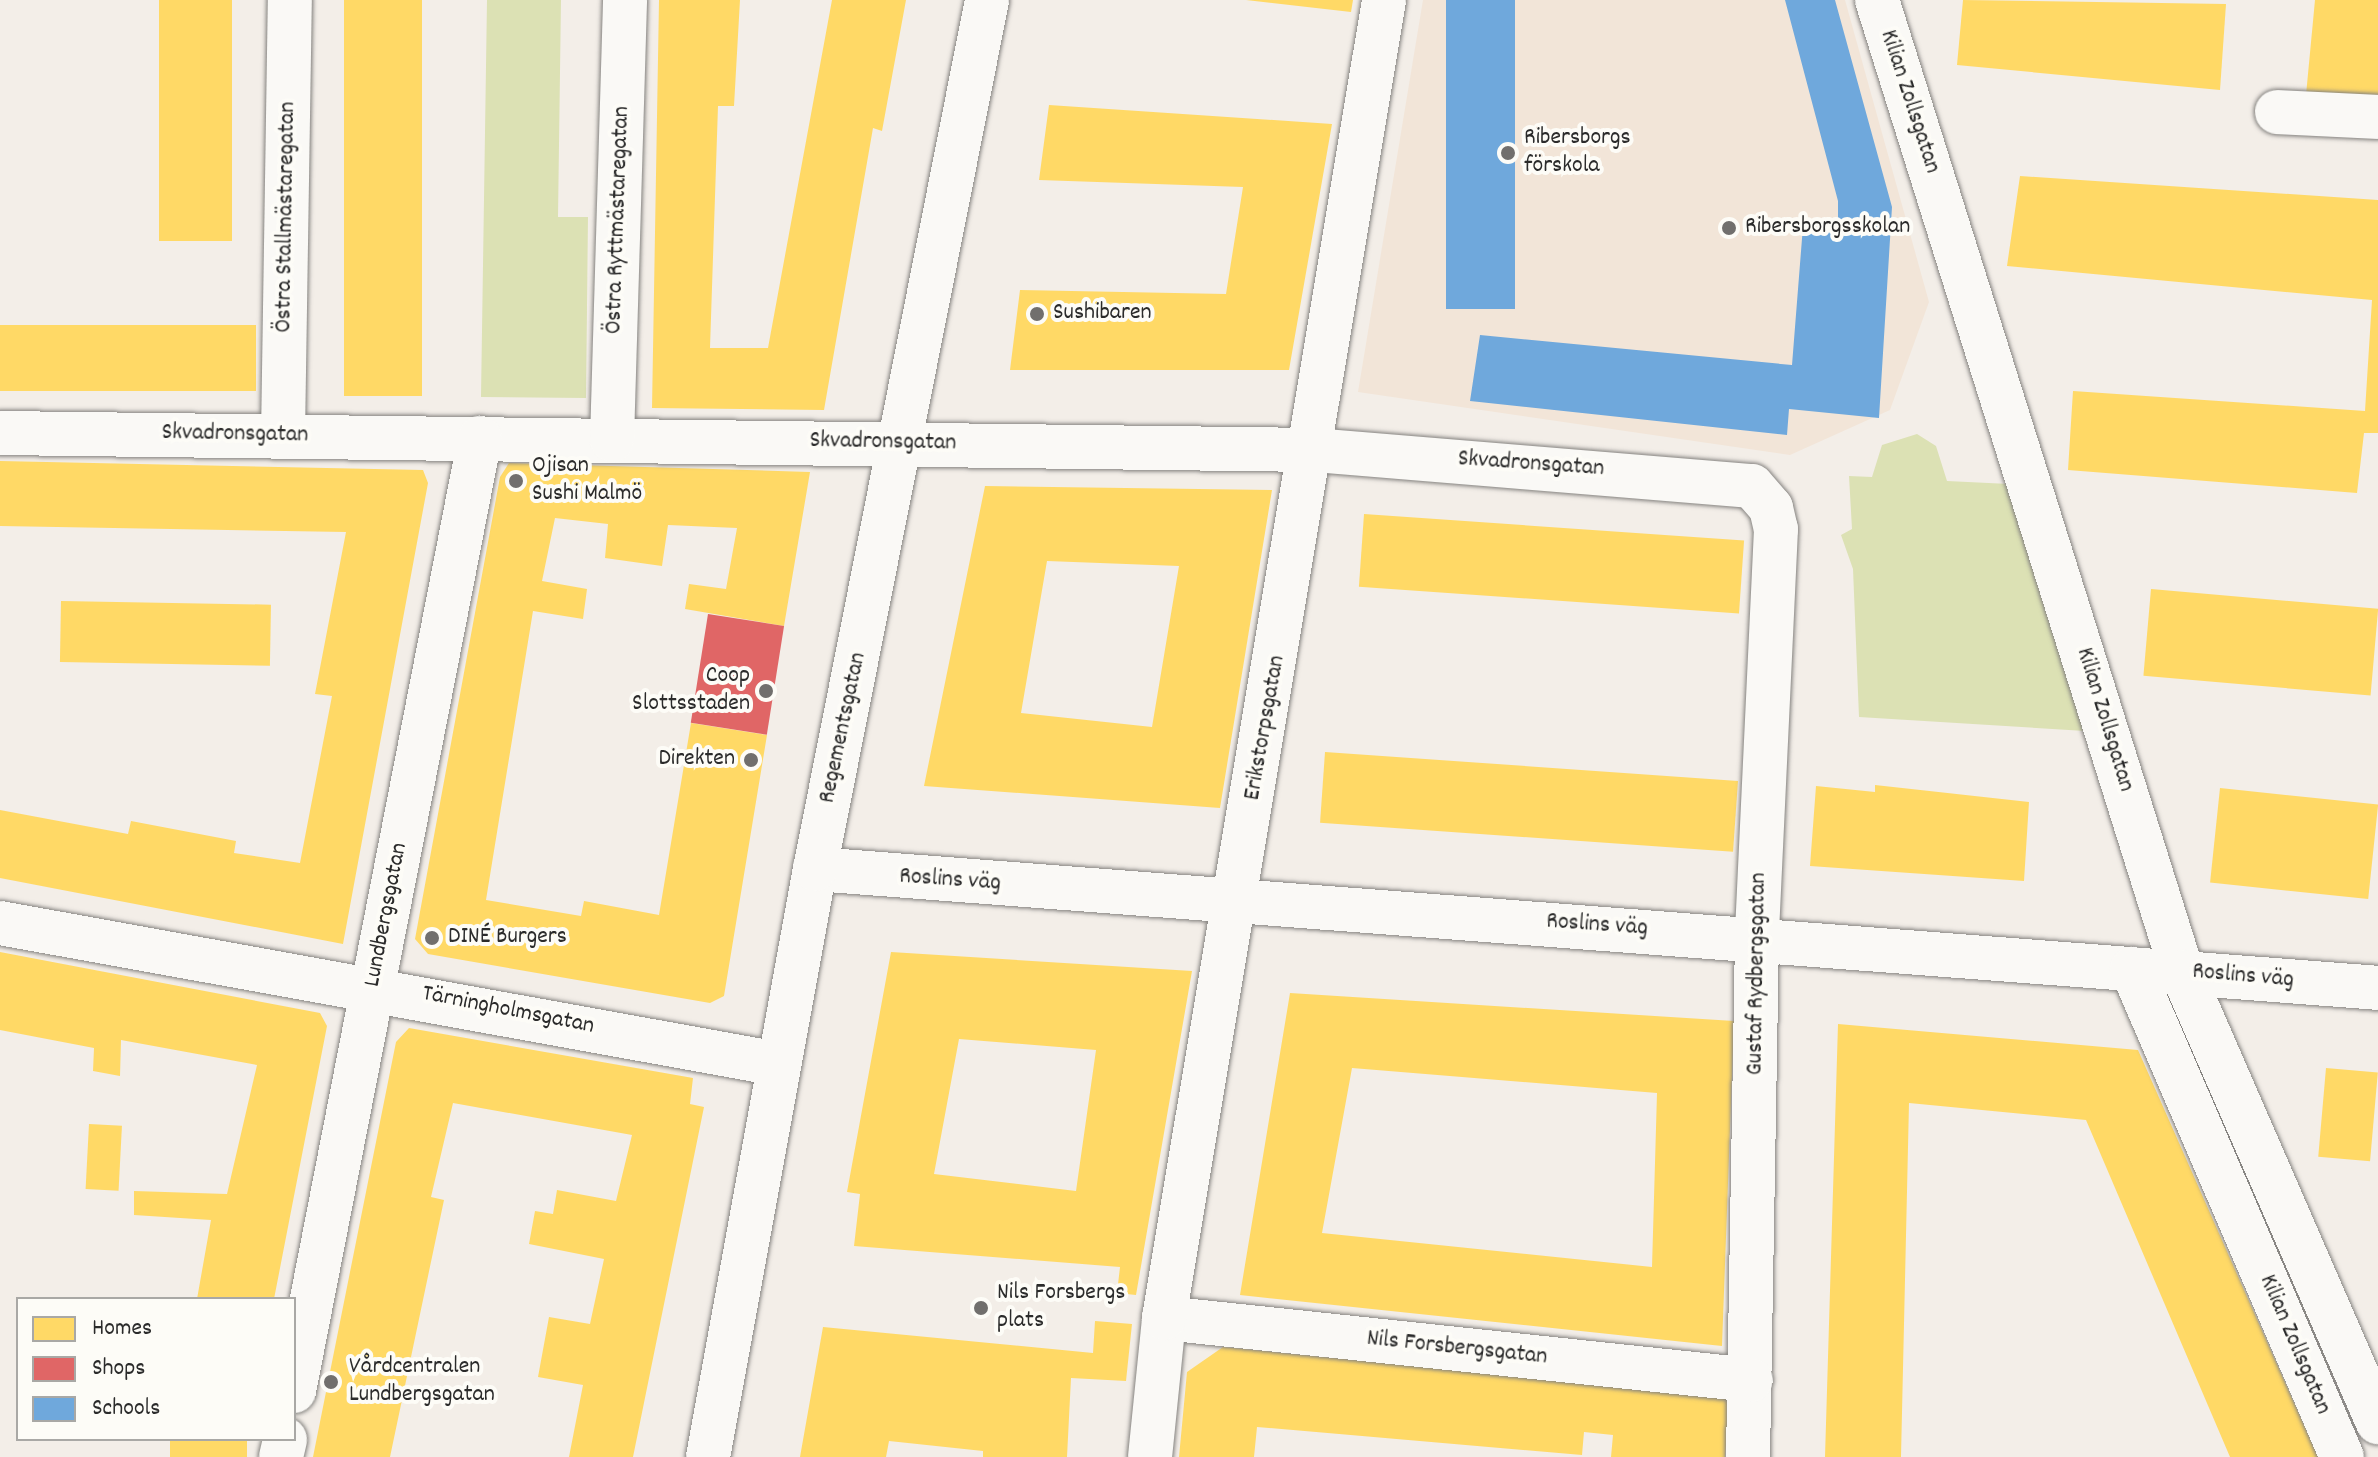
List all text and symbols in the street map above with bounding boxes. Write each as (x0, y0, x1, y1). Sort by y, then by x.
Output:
street label: Kilian Zollsgatan (1872, 27, 1946, 177)
street label: Östra Stallmästaregatan (271, 101, 303, 333)
street label: Östra Ryttmästaregatan (601, 106, 637, 334)
place label: Ribersborgs förskola (1524, 125, 1631, 181)
marker: Ribersborgs förskola (1499, 144, 1517, 162)
place label: Ribersborgsskolan (1745, 214, 1910, 242)
marker: Ribersborgsskolan (1720, 219, 1738, 237)
place label: Sushibaren (1053, 300, 1152, 328)
marker: Sushibaren (1028, 305, 1046, 323)
street label: Skvadronsgatan (161, 419, 309, 451)
street label: Skvadronsgatan (809, 427, 957, 459)
street label: Skvadronsgatan (1457, 446, 1605, 484)
place label: Ojisan Sushi Malmö (532, 453, 642, 509)
marker: Ojisan Sushi Malmö (507, 472, 525, 490)
street label: Kilian Zollsgatan (2068, 644, 2140, 796)
street label: Regementsgatan (814, 650, 874, 806)
street label: Erikstorpsgatan (1239, 653, 1293, 803)
place label: Coop Slottsstaden (632, 663, 750, 719)
marker: Coop Slottsstaden (757, 682, 775, 700)
place label: Direkten (658, 746, 735, 774)
marker: Direkten (742, 751, 760, 769)
street label: Lundbergsgatan (359, 841, 415, 989)
street label: Roslins väg (898, 863, 1002, 899)
street label: Gustaf Rydbergsgatan (1742, 872, 1774, 1076)
street label: Roslins väg (1545, 908, 1649, 944)
place label: DINÉ Burgers (448, 924, 567, 952)
marker: DINÉ Burgers (423, 929, 441, 947)
street label: Roslins väg (2191, 958, 2295, 996)
street label: Tärningholmsgatan (420, 980, 596, 1042)
street label: Kilian Zollsgatan (2252, 1271, 2336, 1419)
place label: Nils Forsbergs plats (997, 1280, 1125, 1336)
legend (16, 1297, 296, 1441)
marker: Nils Forsbergs plats (972, 1299, 990, 1317)
text: Homes (92, 1312, 152, 1346)
street label: Nils Forsbergsgatan (1365, 1325, 1549, 1373)
text: Shops (92, 1352, 145, 1386)
place label: Vårdcentralen Lundbergsgatan (349, 1354, 495, 1410)
marker: Vårdcentralen Lundbergsgatan (320, 1371, 342, 1393)
text: Schools (92, 1392, 160, 1426)

